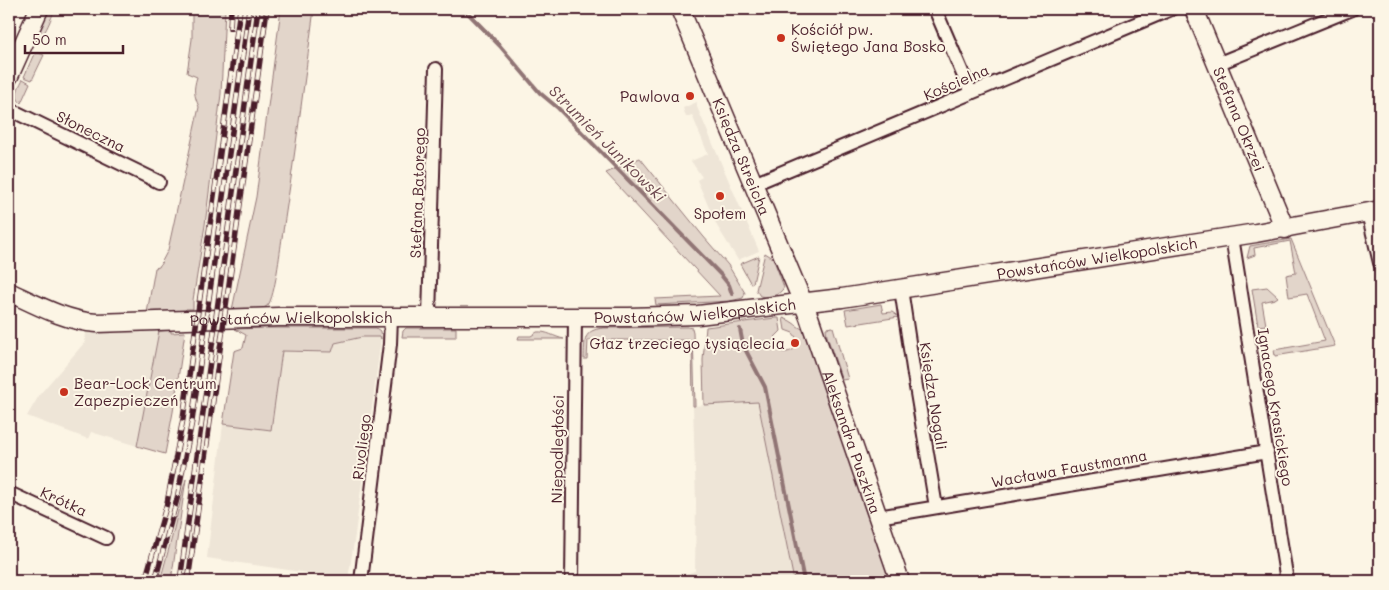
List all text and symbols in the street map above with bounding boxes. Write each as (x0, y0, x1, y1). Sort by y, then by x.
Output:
place label: Kościół pw. Świętego Jana Bosko (791, 19, 946, 56)
scale bar (25, 22, 122, 54)
text: 50 m (32, 29, 67, 49)
marker: Kościół pw. Świętego Jana Bosko (775, 32, 787, 44)
street label: Kościelna (920, 59, 992, 105)
street label: Stefana Okrzei (1209, 64, 1270, 174)
water label: Strumień Junikowski (545, 80, 671, 206)
place label: Pawlova (620, 86, 680, 106)
marker: Pawlova (684, 90, 696, 102)
street label: Księdza Streicha (708, 95, 775, 218)
street label: Słoneczna (53, 106, 129, 156)
street label: Stefana Batorego (405, 127, 429, 259)
marker: Społem (714, 190, 726, 202)
place label: Społem (694, 203, 746, 223)
street label: Powstańców Wielkopolskich (995, 232, 1198, 284)
street label: Powstańców Wielkopolskich (594, 294, 797, 327)
street label: Powstańców Wielkopolskich (190, 307, 392, 330)
street label: Ignacego Krasickiego (1254, 327, 1298, 487)
place label: Głaz trzeciego tysiąclecia (590, 333, 785, 353)
marker: Głaz trzeciego tysiąclecia (789, 337, 801, 349)
street label: Księdza Nogali (916, 341, 952, 451)
street label: Aleksandra Puszkina (818, 367, 886, 516)
place label: Bear-Lock Centrum Zapezpieczeń (74, 373, 217, 410)
marker: Bear-Lock Centrum Zapezpieczeń (58, 386, 70, 398)
street label: Niepodległości (546, 395, 568, 503)
street label: Rivoliego (347, 413, 375, 481)
street label: Wacława Faustmanna (989, 444, 1149, 492)
street label: Krótka (37, 481, 91, 521)

